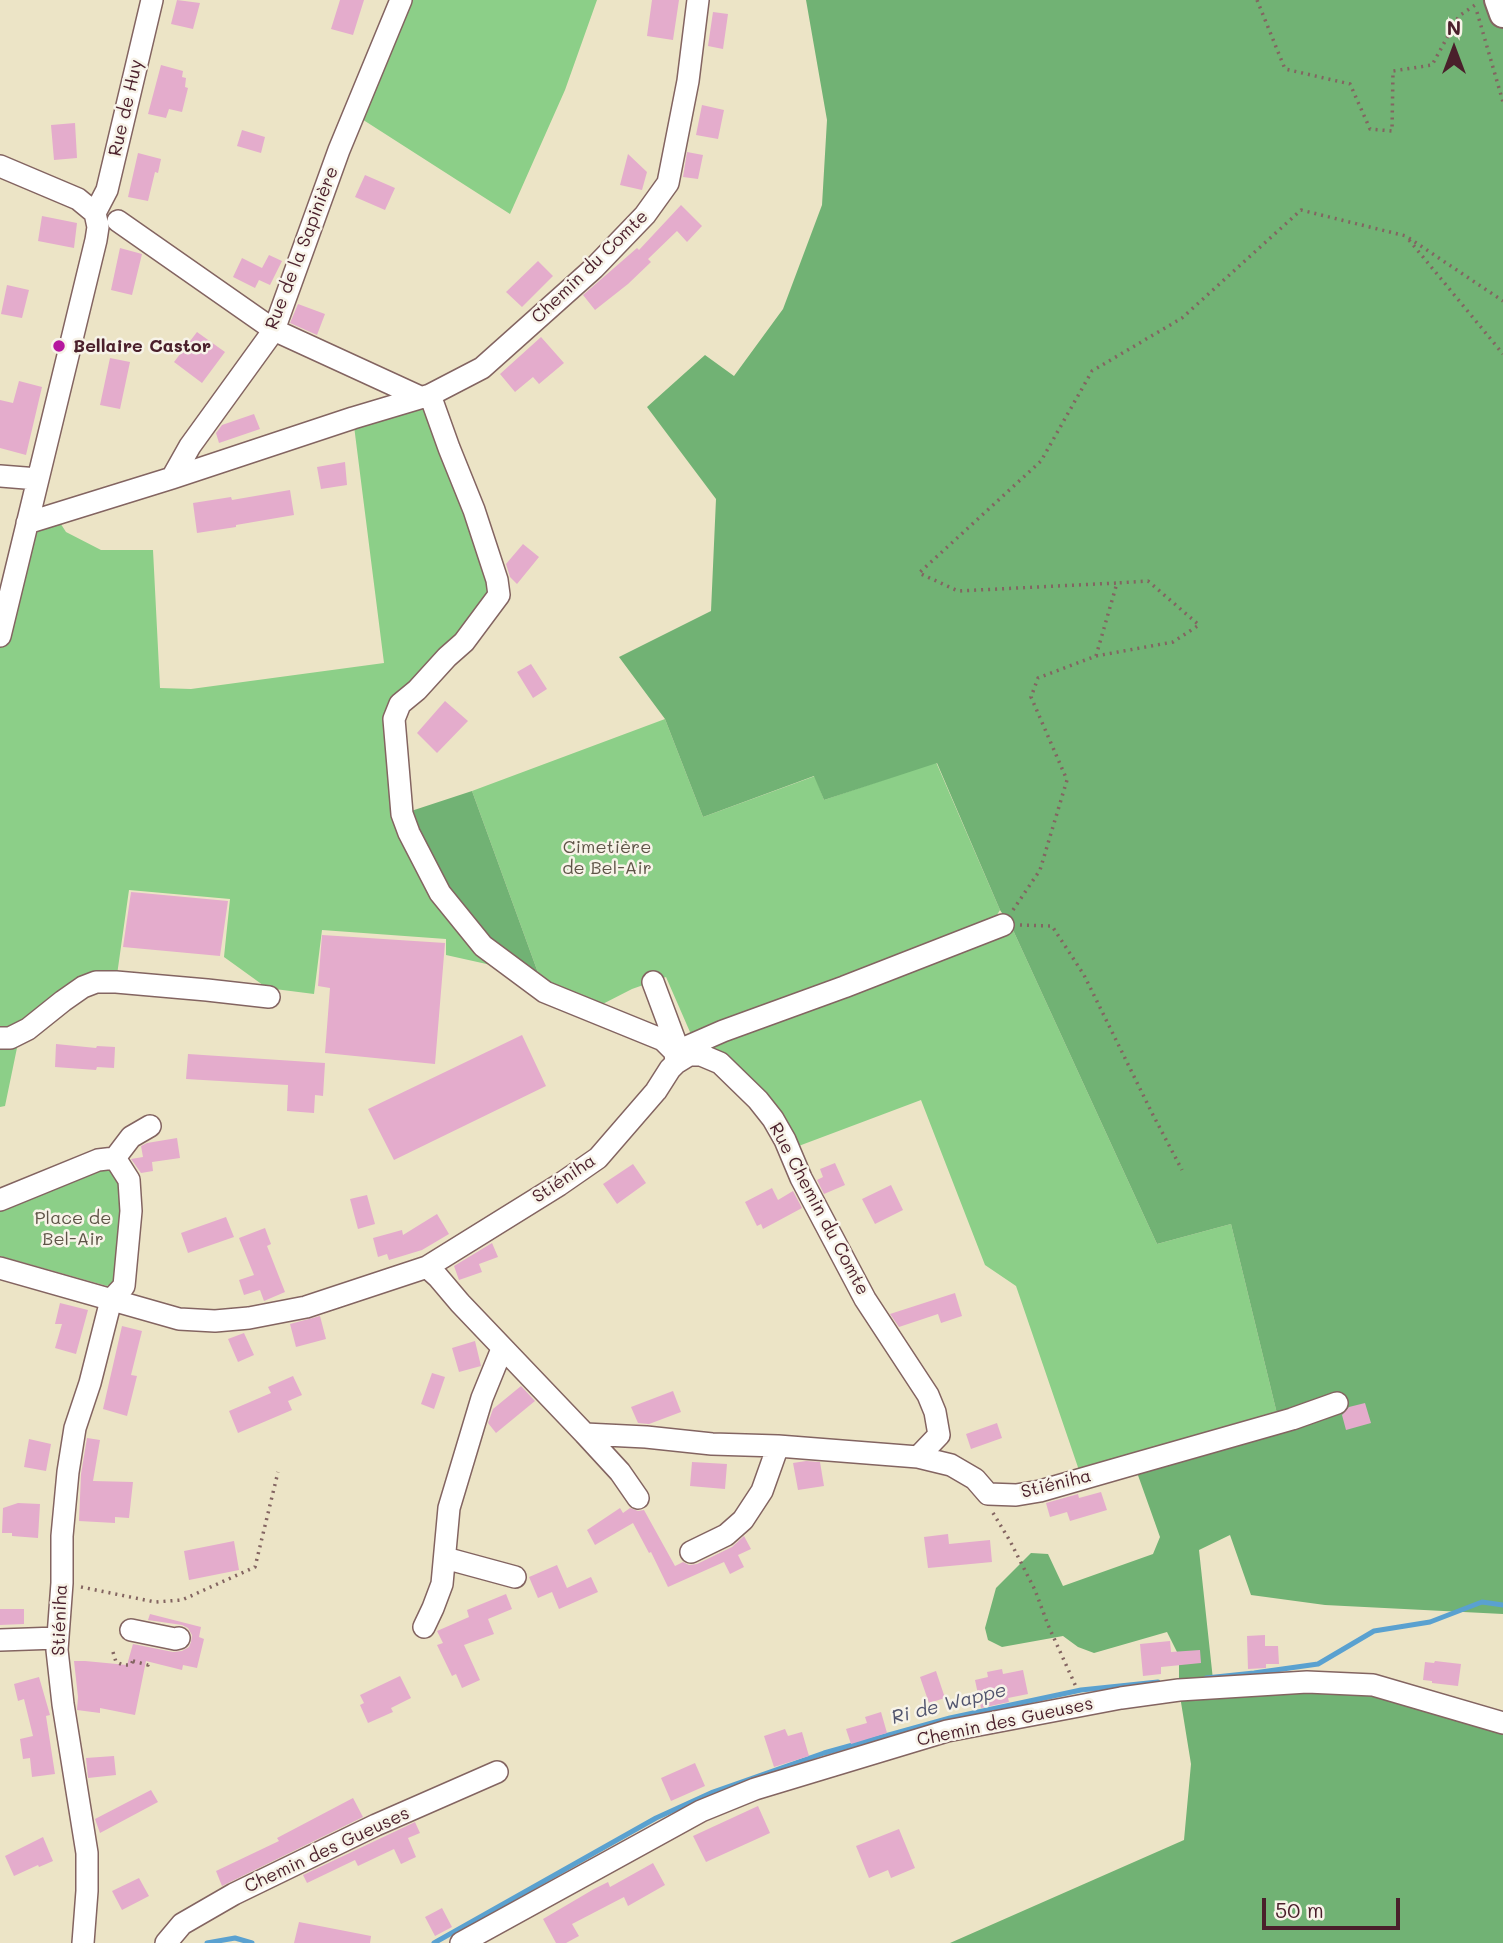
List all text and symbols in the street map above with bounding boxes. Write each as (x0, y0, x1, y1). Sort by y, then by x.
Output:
north arrow (1419, 14, 1489, 84)
text: N (1447, 15, 1461, 40)
street label: Rue de Huy (104, 57, 148, 159)
street label: Rue de la Sapinière (261, 163, 343, 333)
street label: Chemin du Comte (527, 206, 653, 328)
place label: Bellaire Castor (73, 335, 211, 357)
marker: Bellaire Castor (51, 338, 67, 354)
park label: Cimetière de Bel-Air (562, 836, 652, 878)
street label: Rue Chemin du Comte (764, 1119, 874, 1299)
street label: Stiéniha (528, 1150, 600, 1208)
park label: Place de Bel-Air (35, 1207, 111, 1250)
street label: Stiéniha (1019, 1465, 1093, 1503)
street label: Stiéniha (48, 1584, 72, 1656)
water label: Ri de Wappe (889, 1679, 1009, 1729)
street label: Chemin des Gueuses (915, 1693, 1095, 1751)
street label: Chemin des Gueuses (241, 1802, 413, 1898)
scale bar (1265, 1884, 1403, 1928)
text: 50 m (1275, 1896, 1324, 1923)

